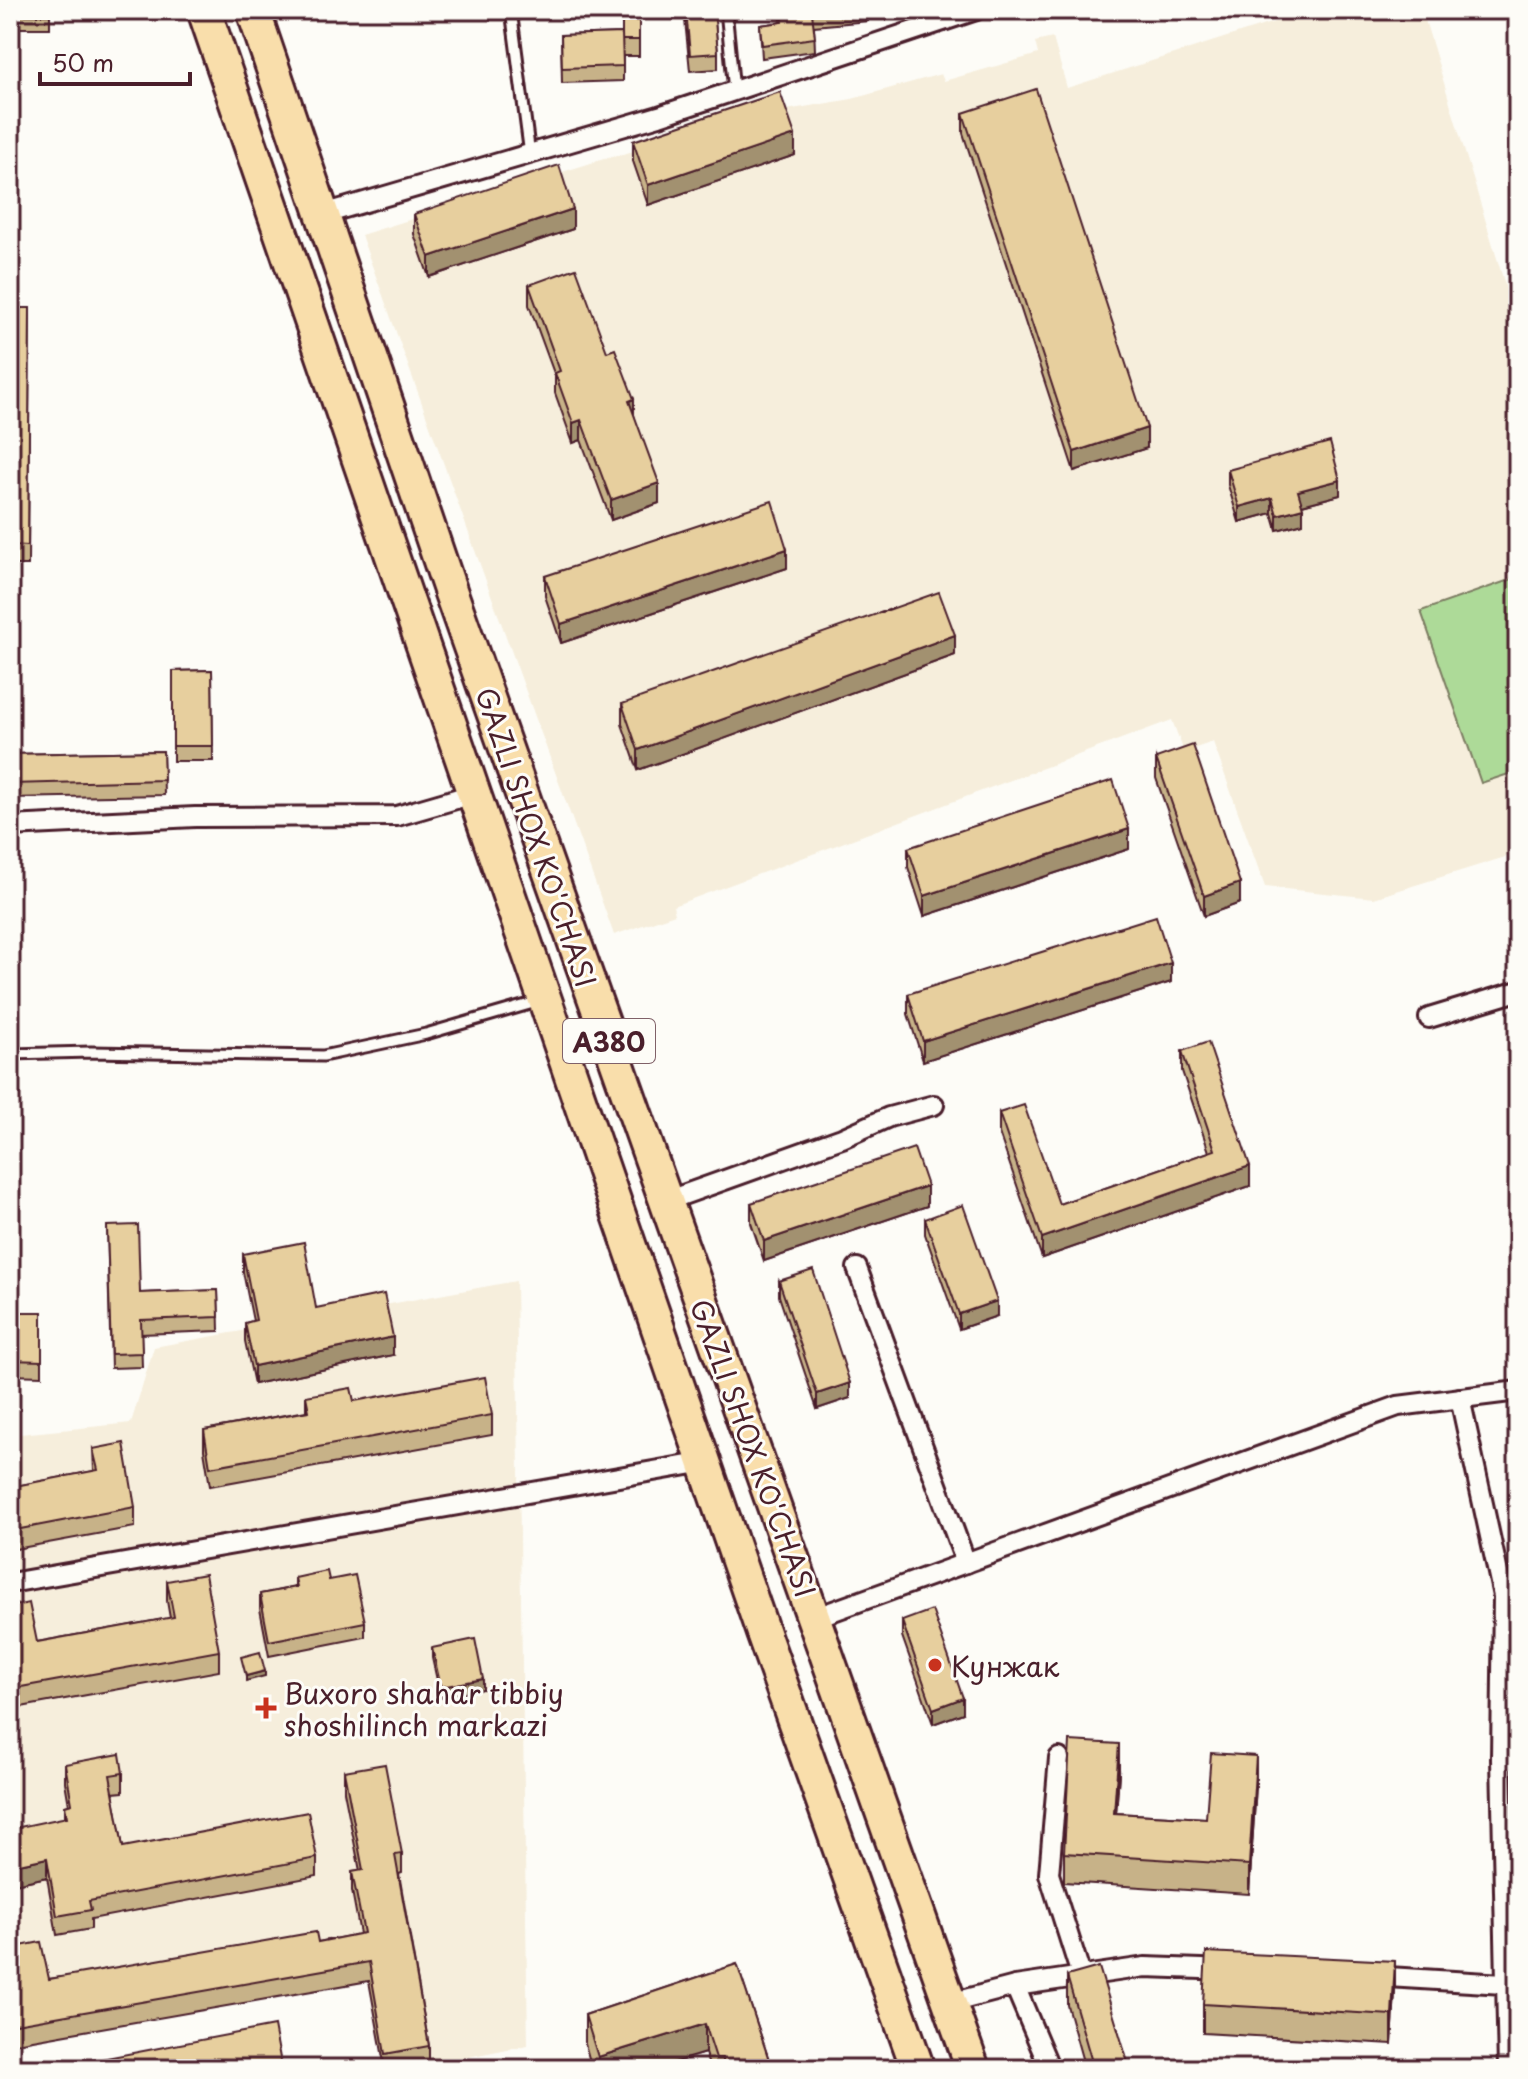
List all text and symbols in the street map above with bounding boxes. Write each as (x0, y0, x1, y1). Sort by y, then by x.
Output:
scale bar (40, 36, 190, 86)
text: 50 m (52, 44, 114, 80)
street label: GAZLI SHOX KO'CHASI (465, 681, 609, 993)
road number: A380 (563, 1019, 655, 1063)
street label: GAZLI SHOX KO'CHASI (680, 1293, 828, 1603)
place label: Кунжак (951, 1644, 1060, 1687)
marker: Кунжак (926, 1656, 944, 1674)
place label: Buxoro shahar tibbiy shoshilinch markazi (284, 1671, 564, 1746)
marker: Buxoro shahar tibbiy shoshilinch markazi (255, 1697, 277, 1719)

